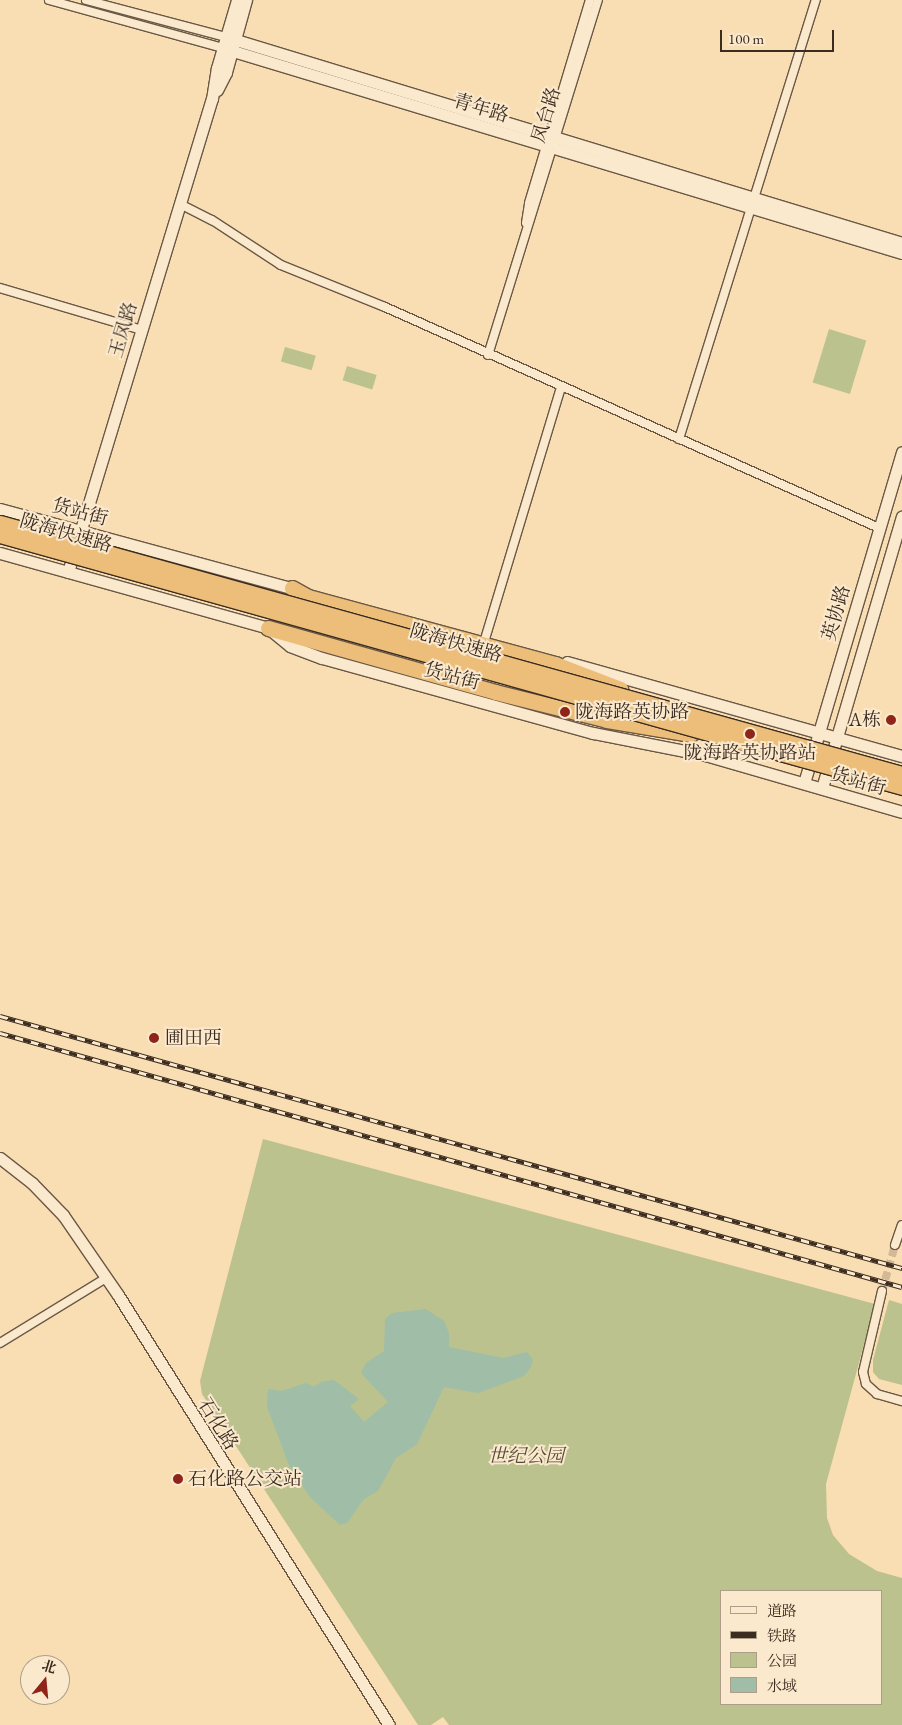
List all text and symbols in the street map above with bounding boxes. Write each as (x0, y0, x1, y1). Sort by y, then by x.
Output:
scale bar (722, 20, 836, 52)
text: 100 m (728, 29, 764, 48)
street label: 凤台路 (527, 84, 565, 146)
street label: 青年路 (450, 89, 512, 127)
street label: 玉凤路 (104, 299, 142, 361)
street label: 货站街 (50, 494, 110, 530)
street label: 陇海快速路 (17, 509, 115, 557)
street label: 英协路 (817, 582, 855, 644)
street label: 陇海快速路 (407, 619, 505, 667)
street label: 货站街 (422, 658, 482, 694)
place label: 陇海路英协路 (575, 701, 689, 723)
marker: 陇海路英协路 (559, 706, 571, 718)
place label: A栋 (849, 709, 881, 731)
marker: A栋 (885, 714, 897, 726)
marker: 陇海路英协路站 (744, 728, 756, 740)
place label: 陇海路英协路站 (684, 742, 816, 764)
street label: 货站街 (827, 762, 889, 800)
place label: 圃田西 (165, 1027, 222, 1049)
marker: 圃田西 (147, 1031, 161, 1045)
street label: 石化路 (193, 1394, 243, 1454)
park label: 世纪公园 (488, 1445, 564, 1467)
place label: 石化路公交站 (188, 1468, 302, 1490)
marker: 石化路公交站 (172, 1473, 184, 1485)
legend (720, 1590, 882, 1705)
text: 道路 (767, 1601, 797, 1620)
text: 铁路 (767, 1626, 797, 1645)
text: 公园 (767, 1651, 797, 1670)
north arrow (20, 1655, 70, 1705)
text: 北 (40, 1656, 58, 1677)
text: 水域 (767, 1676, 797, 1695)

